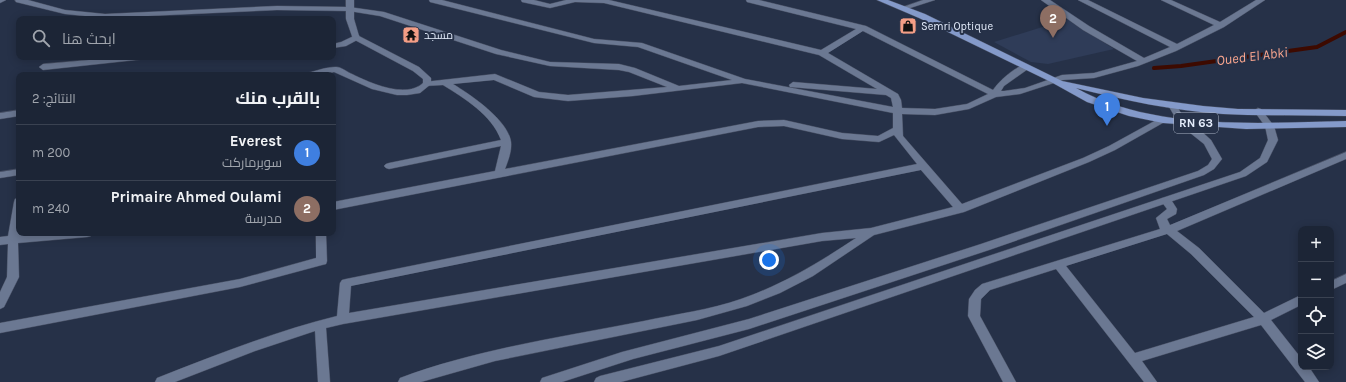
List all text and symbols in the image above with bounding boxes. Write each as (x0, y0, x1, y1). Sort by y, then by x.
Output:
pin: 2 (1040, 5, 1066, 38)
search box (16, 16, 336, 60)
shop icon: Semri Optique (898, 16, 918, 36)
place label: Semri Optique (921, 20, 993, 33)
temple icon: مسجد (401, 25, 421, 45)
icon: search (30, 27, 52, 49)
place label: مسجد (424, 29, 453, 42)
text: ابحث هنا (62, 30, 116, 48)
water label: Oued El Abki (1215, 44, 1289, 69)
text: بالقرب منك (236, 88, 320, 108)
text: النتائج: 2 (32, 91, 76, 106)
pin: 1 (1094, 93, 1120, 126)
road number: RN 63 (1174, 113, 1218, 133)
text: Everest (230, 132, 282, 150)
text: 200 m (32, 145, 70, 160)
text: 1 (305, 145, 309, 160)
text: سوبرماركت (222, 155, 282, 170)
text: Primaire Ahmed Oulami (111, 188, 282, 206)
text: 240 m (32, 201, 70, 216)
text: 2 (303, 201, 311, 216)
text: مدرسة (245, 211, 282, 226)
map controls (1298, 226, 1334, 370)
button: + (1298, 226, 1334, 262)
your location (759, 250, 779, 270)
button: − (1298, 262, 1334, 298)
button: locate (1298, 298, 1334, 334)
button: layers (1298, 334, 1334, 370)

